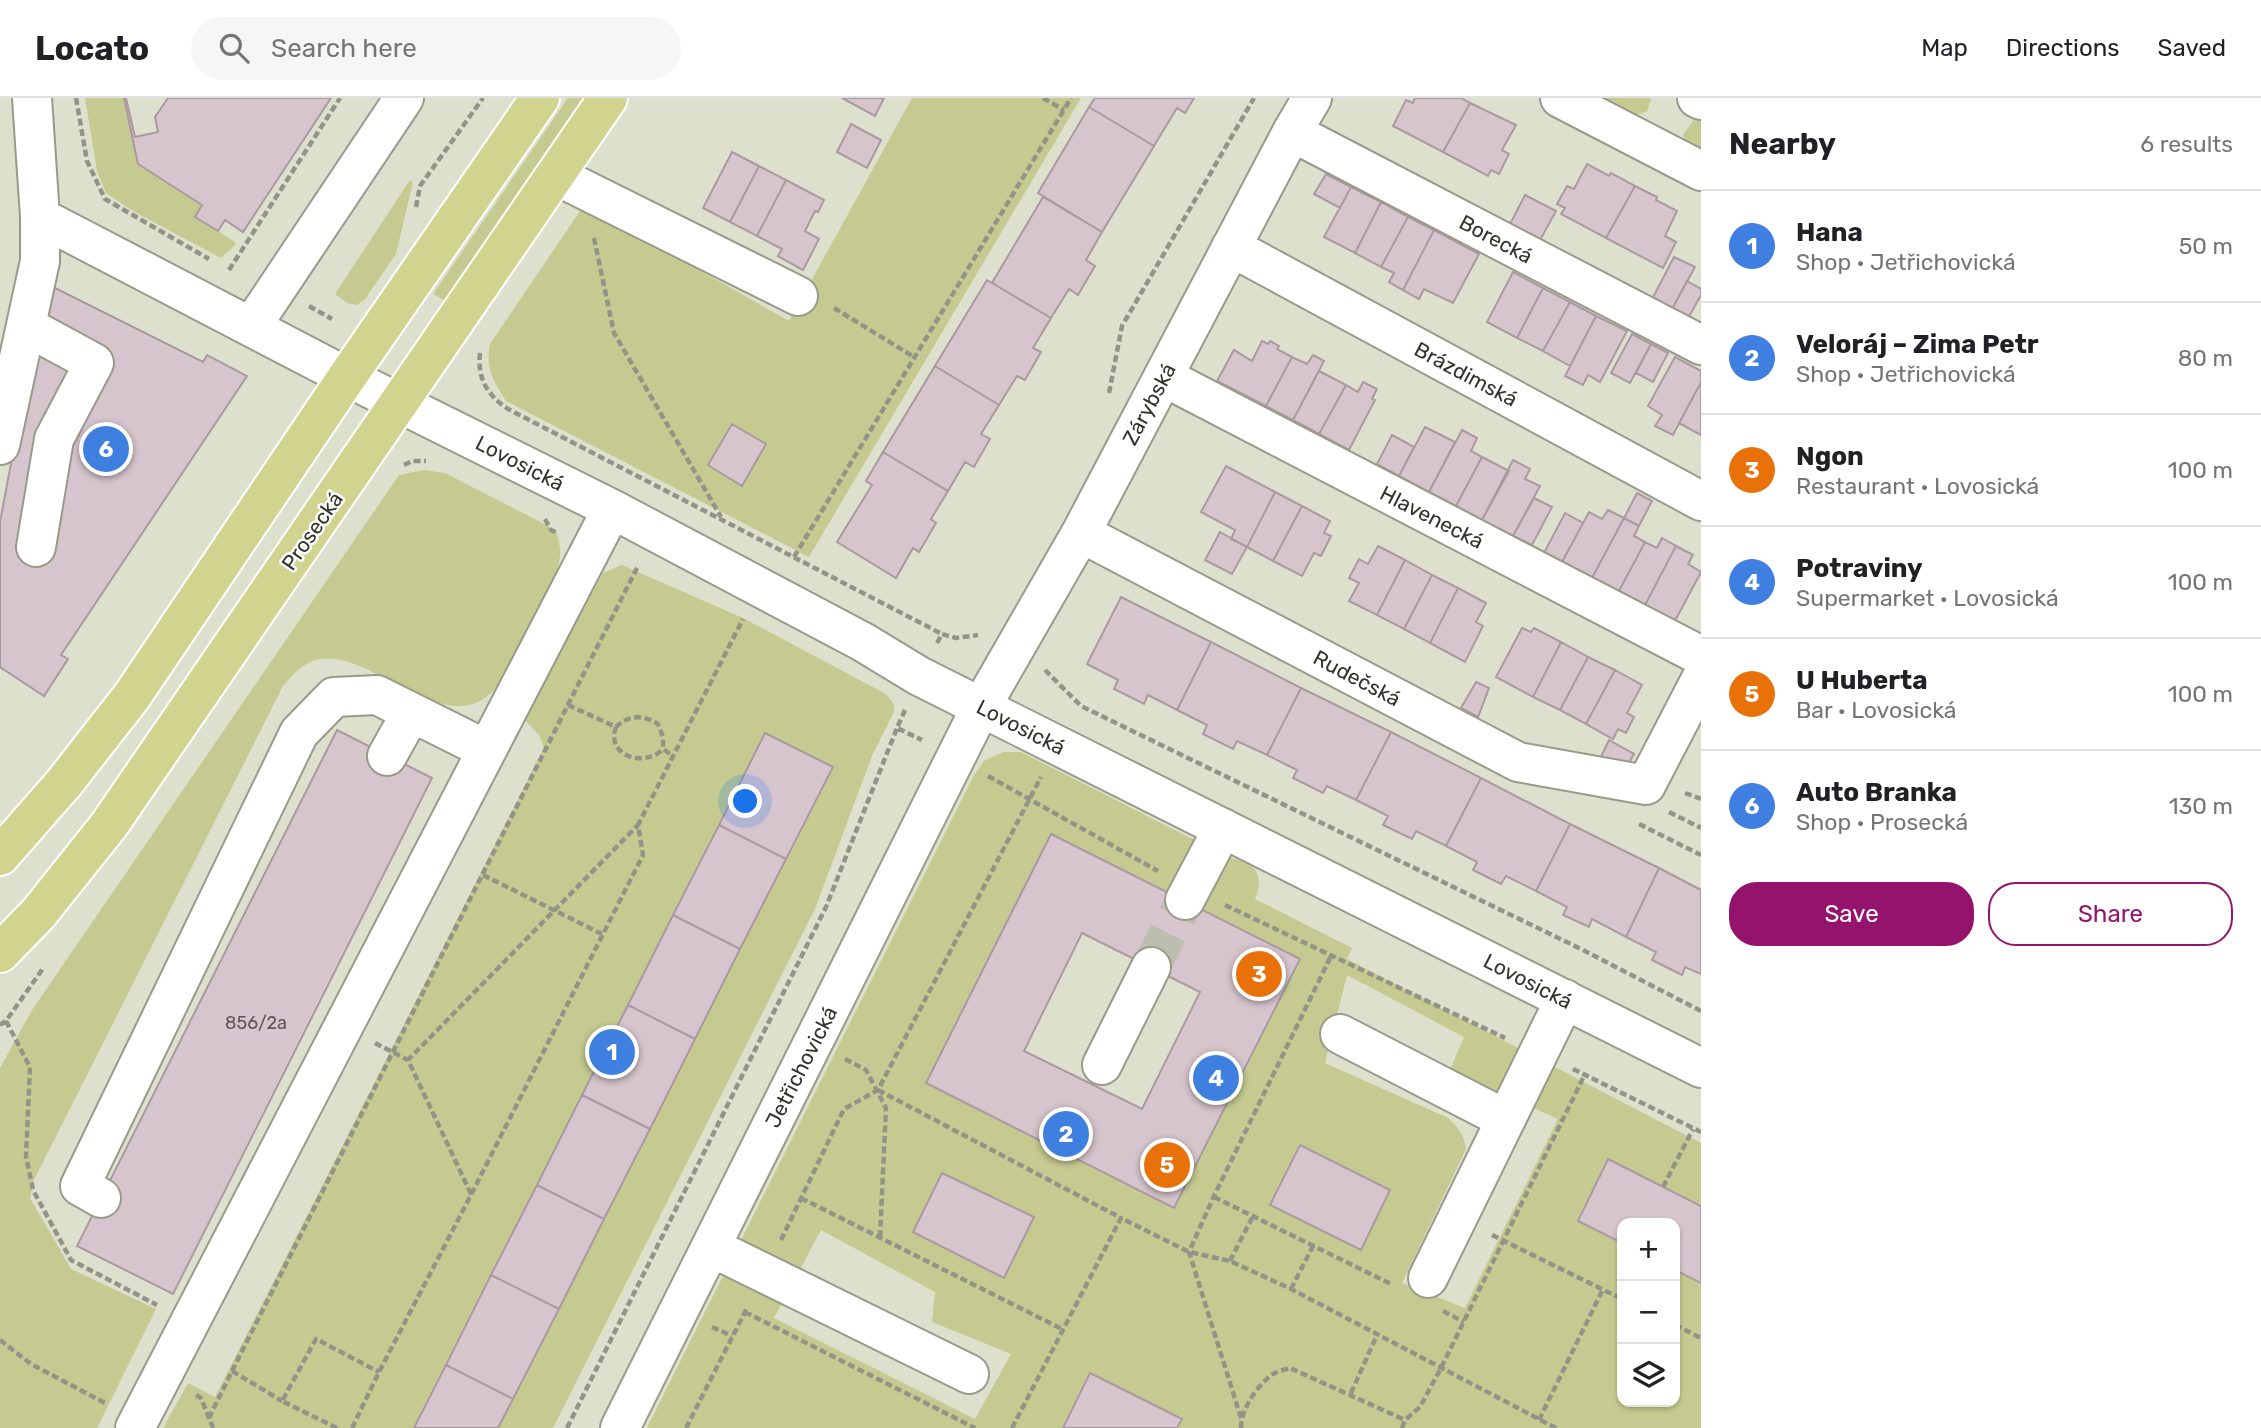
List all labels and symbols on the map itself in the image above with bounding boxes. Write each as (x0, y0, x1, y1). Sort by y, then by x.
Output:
street label: Borecká (1455, 209, 1537, 269)
street label: Brázdimská (1410, 336, 1522, 412)
street label: Zárybská (1117, 359, 1181, 449)
pin: 6 (83, 423, 129, 475)
street label: Lovosická (471, 430, 569, 496)
street label: Hlavenecká (1376, 480, 1488, 554)
street label: Prosecká (276, 487, 348, 575)
street label: Rudečská (1309, 645, 1405, 711)
street label: Lovosická (972, 694, 1070, 760)
your location (728, 784, 762, 818)
pin: 3 (1236, 948, 1282, 1000)
street label: Lovosická (1479, 948, 1577, 1014)
street label: Jetřichovická (760, 1002, 842, 1132)
house number: 856/2a (225, 1012, 287, 1034)
pin: 1 (589, 1026, 635, 1078)
pin: 4 (1193, 1052, 1239, 1104)
pin: 2 (1043, 1108, 1089, 1160)
pin: 5 (1144, 1139, 1190, 1191)

